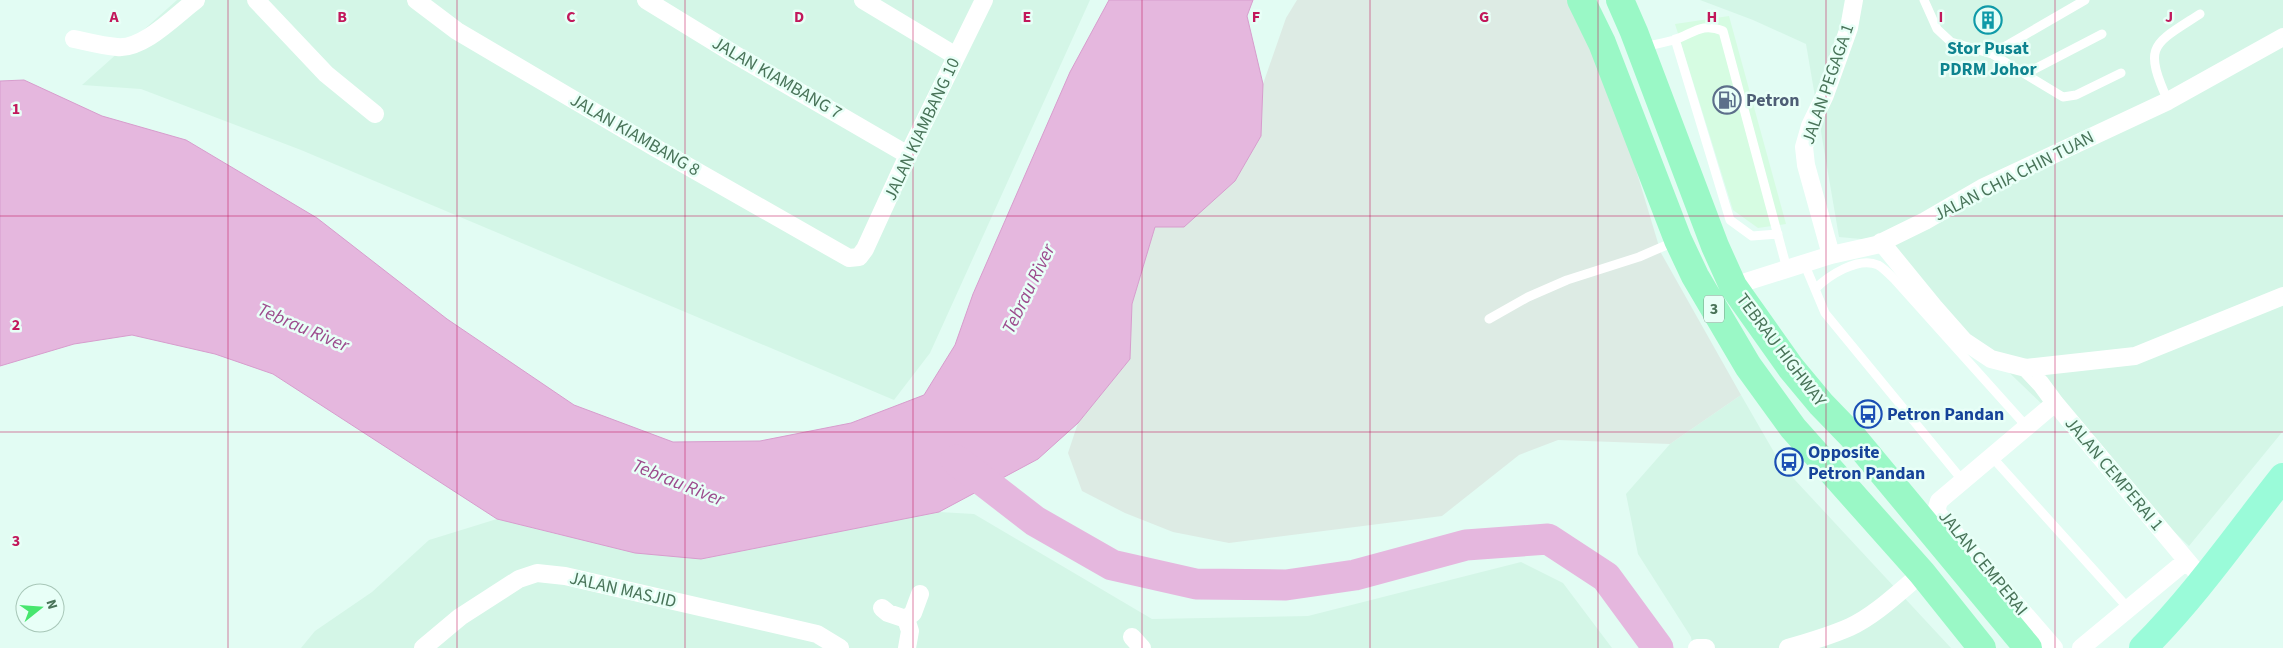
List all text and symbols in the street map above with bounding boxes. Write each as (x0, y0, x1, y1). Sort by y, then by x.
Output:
building icon: Stor Pusat PDRM Johor (1973, 5, 2003, 35)
text: A (108, 6, 119, 28)
text: B (337, 6, 347, 28)
text: C (566, 6, 576, 28)
text: D (794, 6, 804, 28)
text: E (1023, 6, 1031, 28)
text: F (1252, 6, 1260, 28)
text: G (1479, 6, 1489, 28)
text: H (1707, 6, 1717, 28)
text: I (1939, 6, 1943, 28)
text: J (2165, 6, 2173, 28)
street label: JALAN PEGAGA 1 (1796, 20, 1860, 148)
street label: JALAN KIAMBANG 7 (708, 31, 846, 125)
place label: Stor Pusat PDRM Johor (1939, 36, 2037, 82)
street label: JALAN KIAMBANG 10 (878, 54, 966, 204)
fuel station icon: Petron (1712, 85, 1742, 115)
street label: JALAN KIAMBANG 8 (566, 88, 704, 182)
place label: Petron (1746, 88, 1800, 113)
text: 1 (12, 98, 20, 120)
street label: JALAN CHIA CHIN TUAN (1930, 125, 2098, 227)
water label: Tebrau River (996, 238, 1063, 338)
street label: TEBRAU HIGHWAY (1730, 288, 1832, 412)
road number: 3 (1704, 296, 1724, 322)
water label: Tebrau River (253, 297, 354, 360)
text: 2 (12, 314, 20, 336)
bus stop icon: Petron Pandan (1853, 399, 1883, 429)
place label: Petron Pandan (1887, 402, 2004, 427)
street label: JALAN CEMPERAI 1 (2059, 412, 2169, 536)
place label: Opposite Petron Pandan (1808, 440, 1925, 486)
bus stop icon: Opposite Petron Pandan (1774, 447, 1804, 477)
water label: Tebrau River (628, 452, 729, 514)
street label: JALAN CEMPERAI (1933, 505, 2033, 621)
text: 3 (12, 530, 20, 552)
street label: JALAN MASJID (567, 566, 679, 614)
north arrow (15, 583, 65, 633)
text: N (41, 597, 62, 612)

